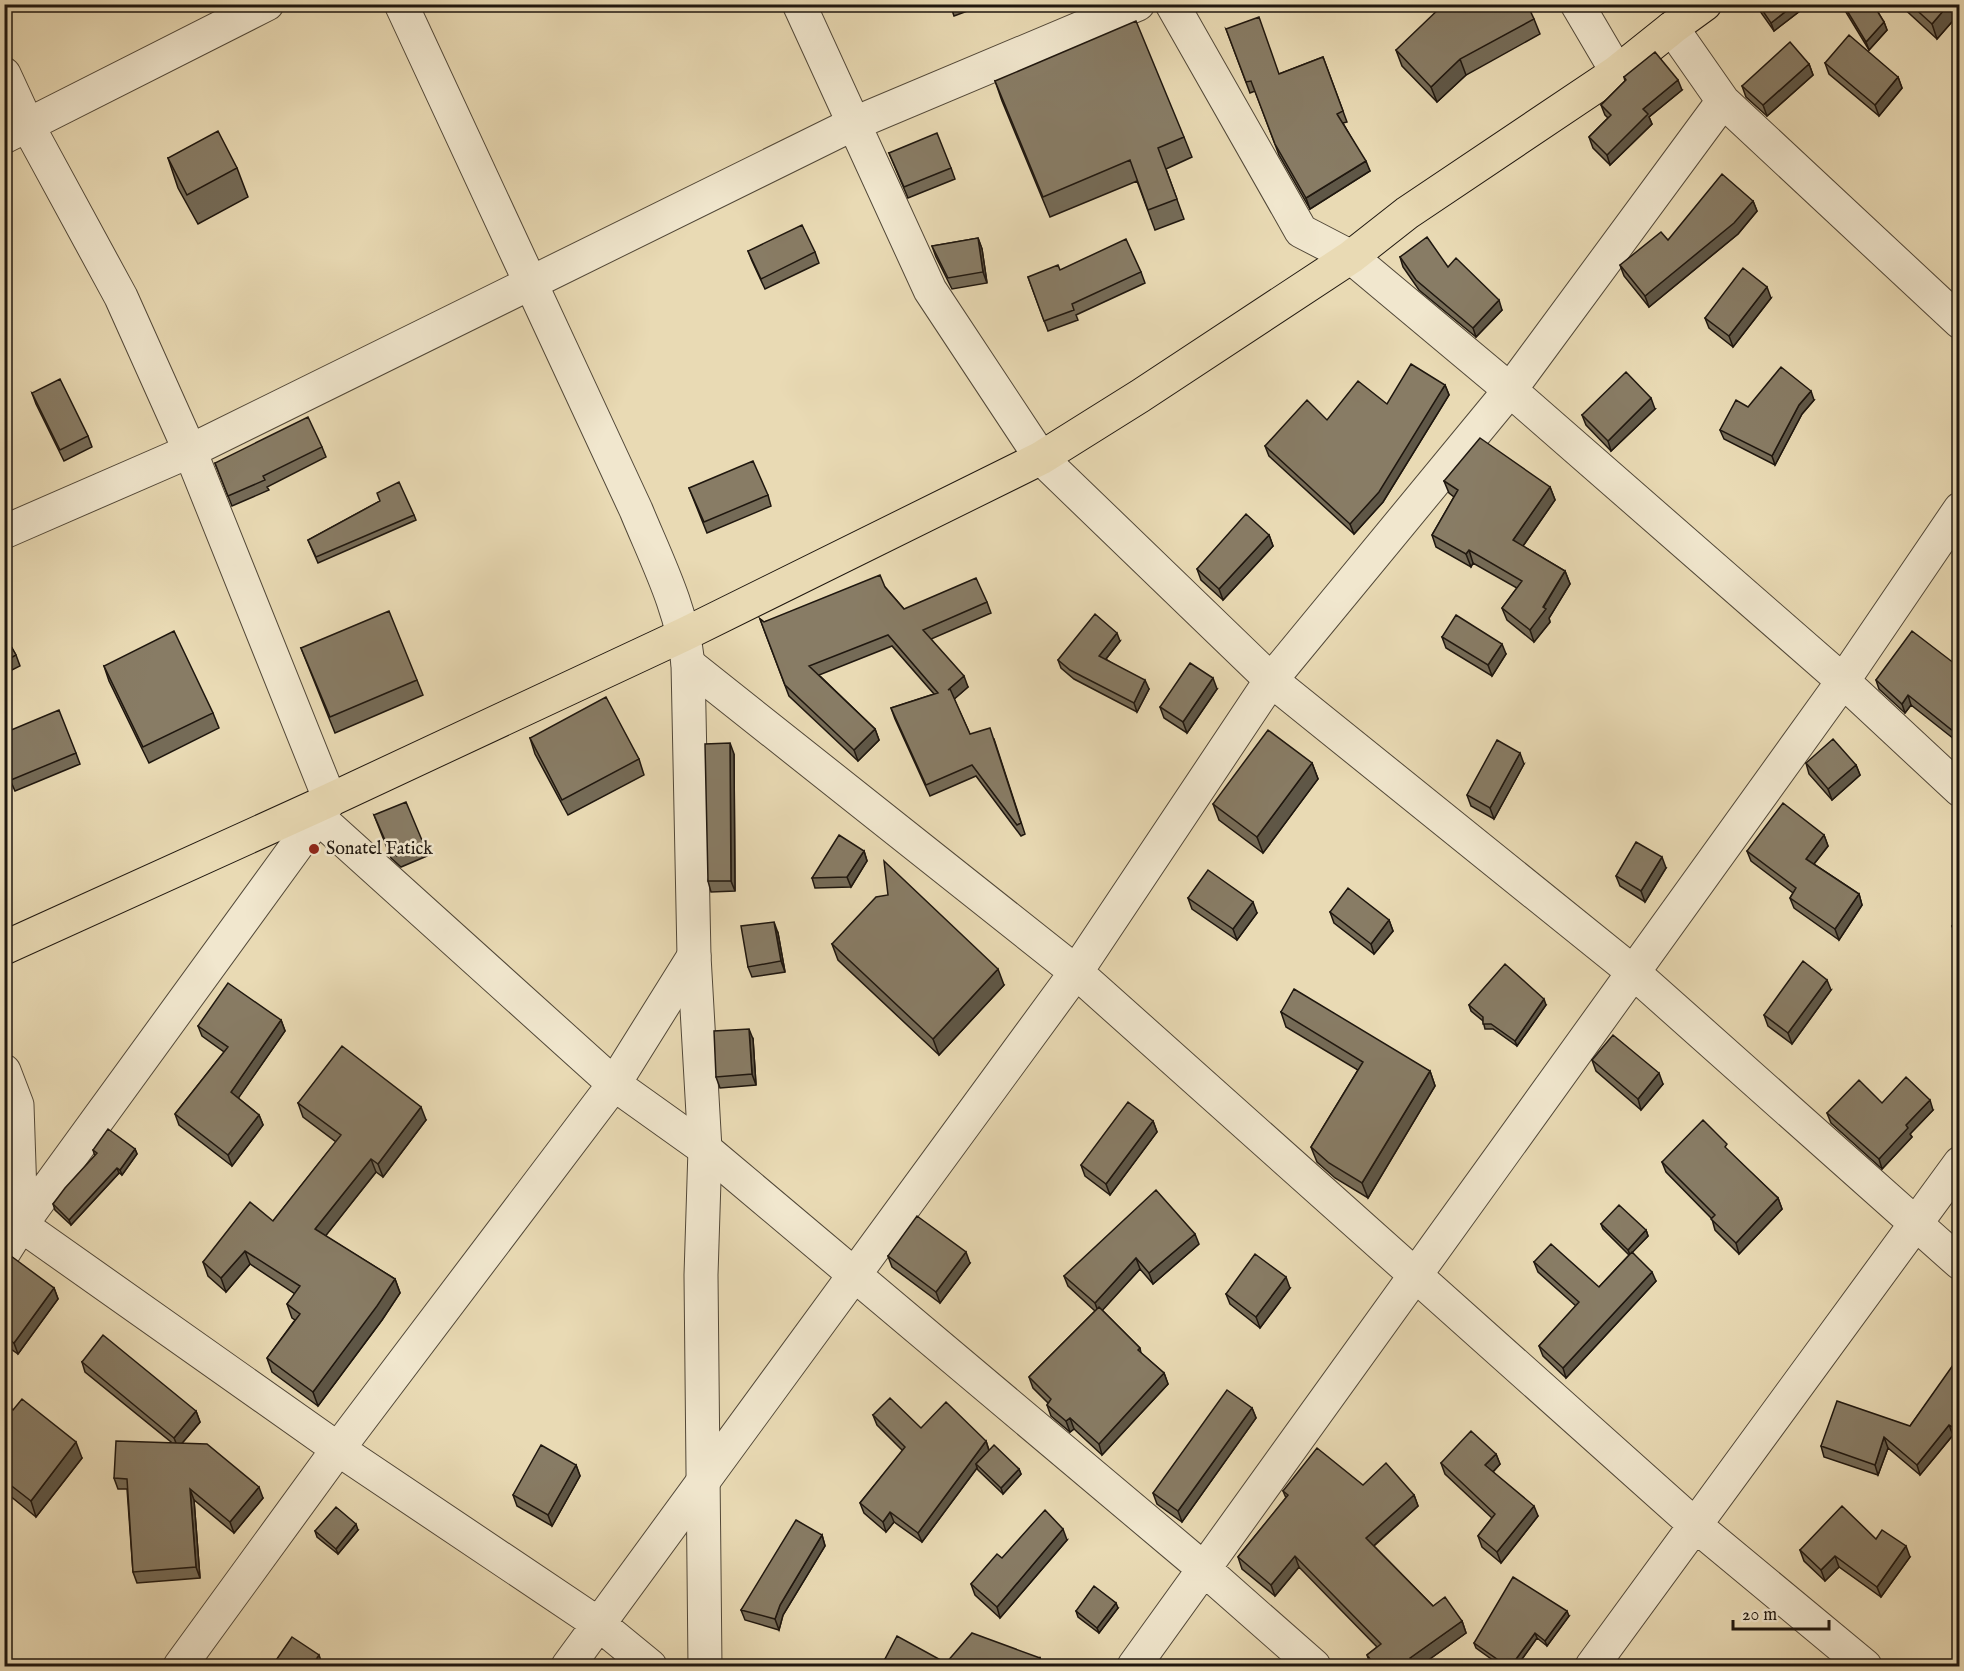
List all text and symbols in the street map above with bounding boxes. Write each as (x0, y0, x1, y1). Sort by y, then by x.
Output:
place label: Sonatel Fatick (326, 838, 433, 861)
marker: Sonatel Fatick (307, 842, 321, 856)
scale bar (1733, 1593, 1829, 1631)
text: 20 m (1742, 1604, 1777, 1627)

